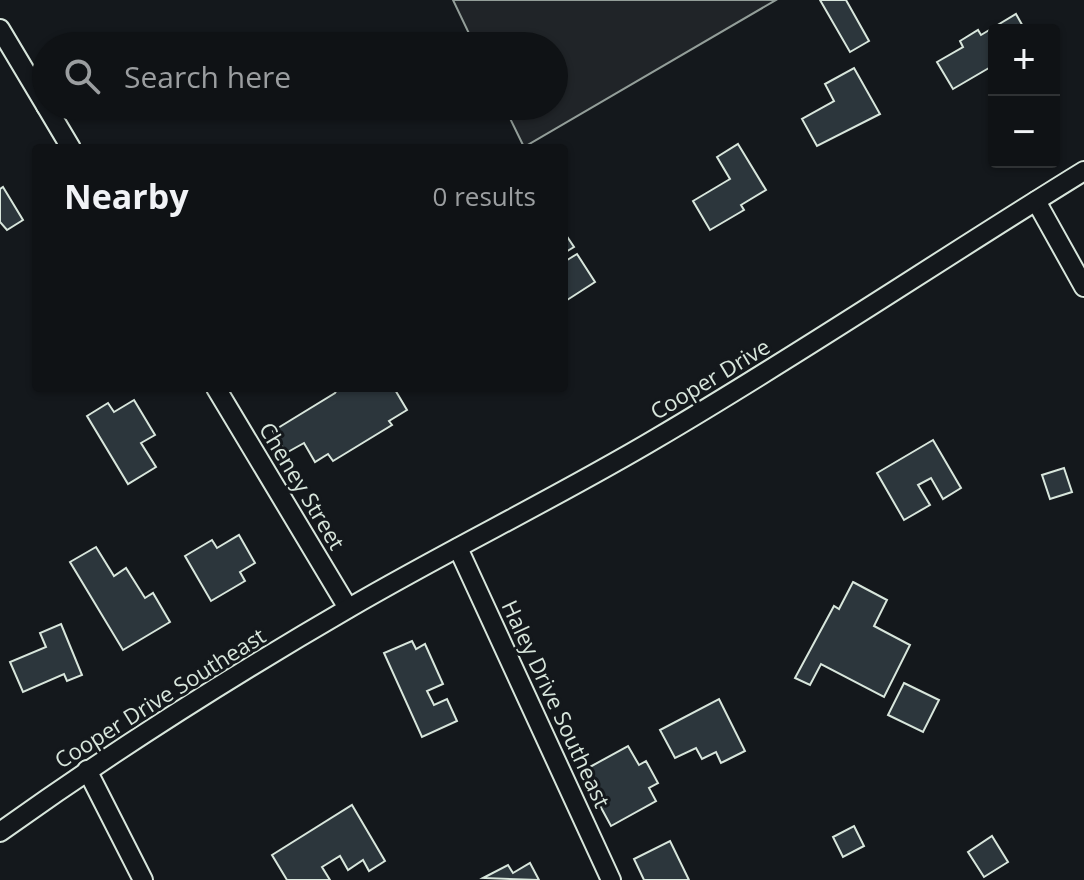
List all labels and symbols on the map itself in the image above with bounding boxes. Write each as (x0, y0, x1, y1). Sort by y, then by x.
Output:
street label: Cooper Drive (644, 331, 775, 426)
street label: Cheney Street (253, 416, 353, 555)
street label: Haley Drive Southeast (496, 595, 618, 812)
street label: Cooper Drive Southeast (48, 620, 271, 774)

